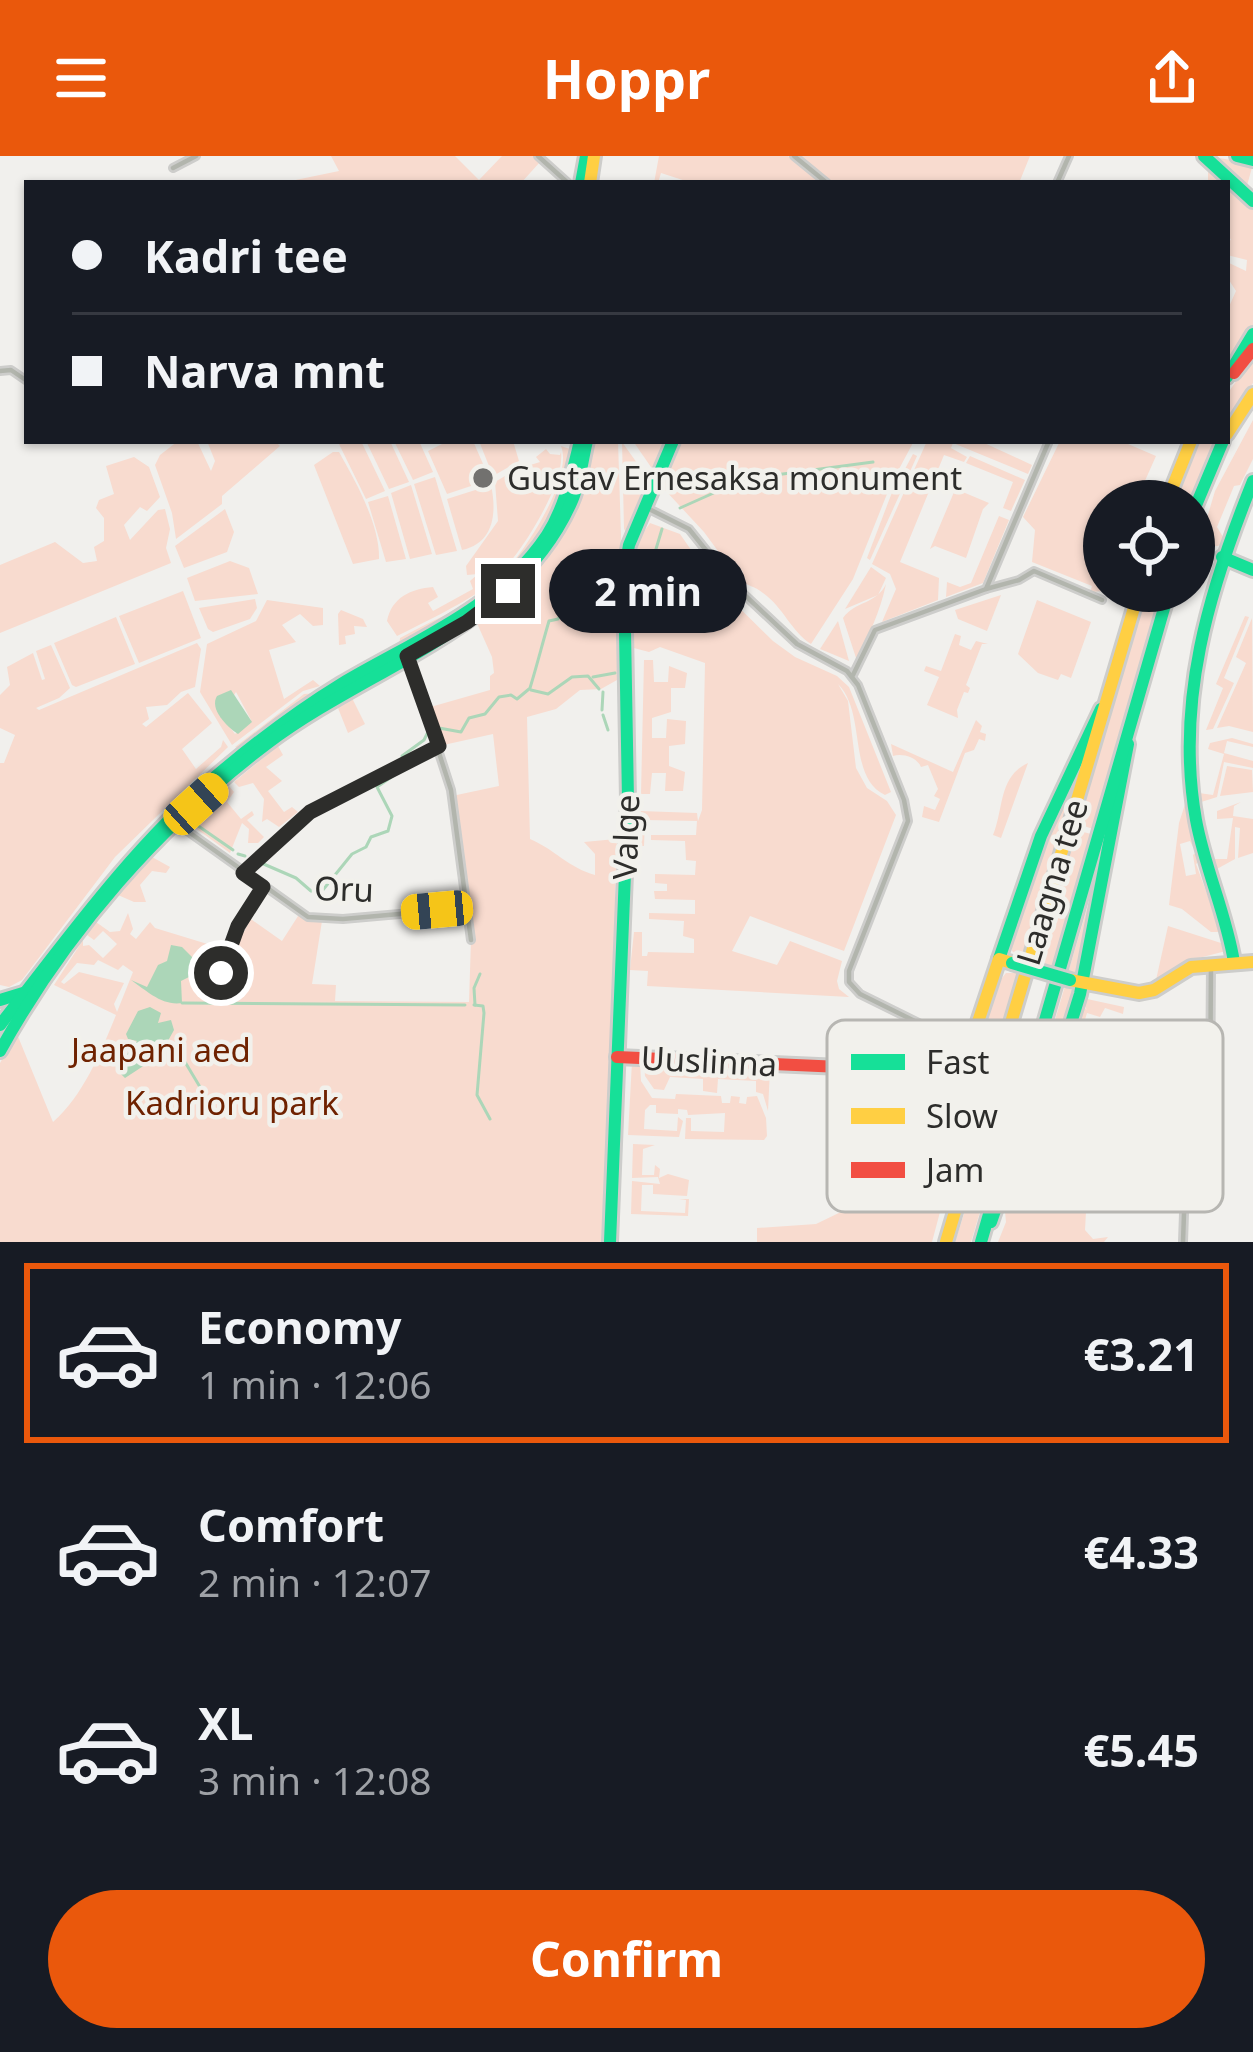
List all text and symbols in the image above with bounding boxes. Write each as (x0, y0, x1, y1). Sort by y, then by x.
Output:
text: Hoppr (543, 41, 710, 115)
icon: menu (48, 45, 114, 111)
icon: share (1139, 45, 1205, 111)
text: Kadri tee (144, 225, 348, 286)
text: Narva mnt (144, 340, 385, 401)
place label: Gustav Ernesaksa monument (507, 455, 962, 500)
marker: Gustav Ernesaksa monument (470, 465, 496, 491)
map controls (1083, 480, 1215, 612)
button: locate (1083, 480, 1215, 612)
callout: 2 min (550, 549, 748, 633)
route end (481, 564, 535, 618)
text: 2 min (594, 564, 702, 617)
car (157, 767, 235, 841)
street label: Laagna tee (1005, 793, 1098, 970)
street label: Valge (602, 794, 649, 880)
street label: Oru (313, 865, 375, 912)
car (400, 889, 474, 931)
route start (194, 946, 248, 1000)
legend (827, 1020, 1223, 1212)
park label: Jaapani aed (68, 1027, 251, 1072)
street label: Uuslinna (640, 1034, 778, 1087)
text: Fast (926, 1039, 989, 1084)
park label: Kadrioru park (125, 1080, 339, 1125)
text: Slow (926, 1093, 998, 1138)
text: Jam (923, 1147, 984, 1192)
text: Economy (198, 1296, 402, 1357)
icon: car (54, 1299, 162, 1407)
text: €3.21 (1083, 1323, 1199, 1384)
text: 1 min · 12:06 (198, 1357, 432, 1410)
text: Comfort (198, 1494, 384, 1555)
icon: car (54, 1497, 162, 1605)
text: €4.33 (1083, 1521, 1199, 1582)
text: 2 min · 12:07 (198, 1555, 432, 1608)
text: XL (198, 1692, 253, 1753)
icon: car (54, 1695, 162, 1803)
text: €5.45 (1083, 1719, 1199, 1780)
text: 3 min · 12:08 (198, 1753, 432, 1806)
button: Confirm (48, 1890, 1205, 2028)

